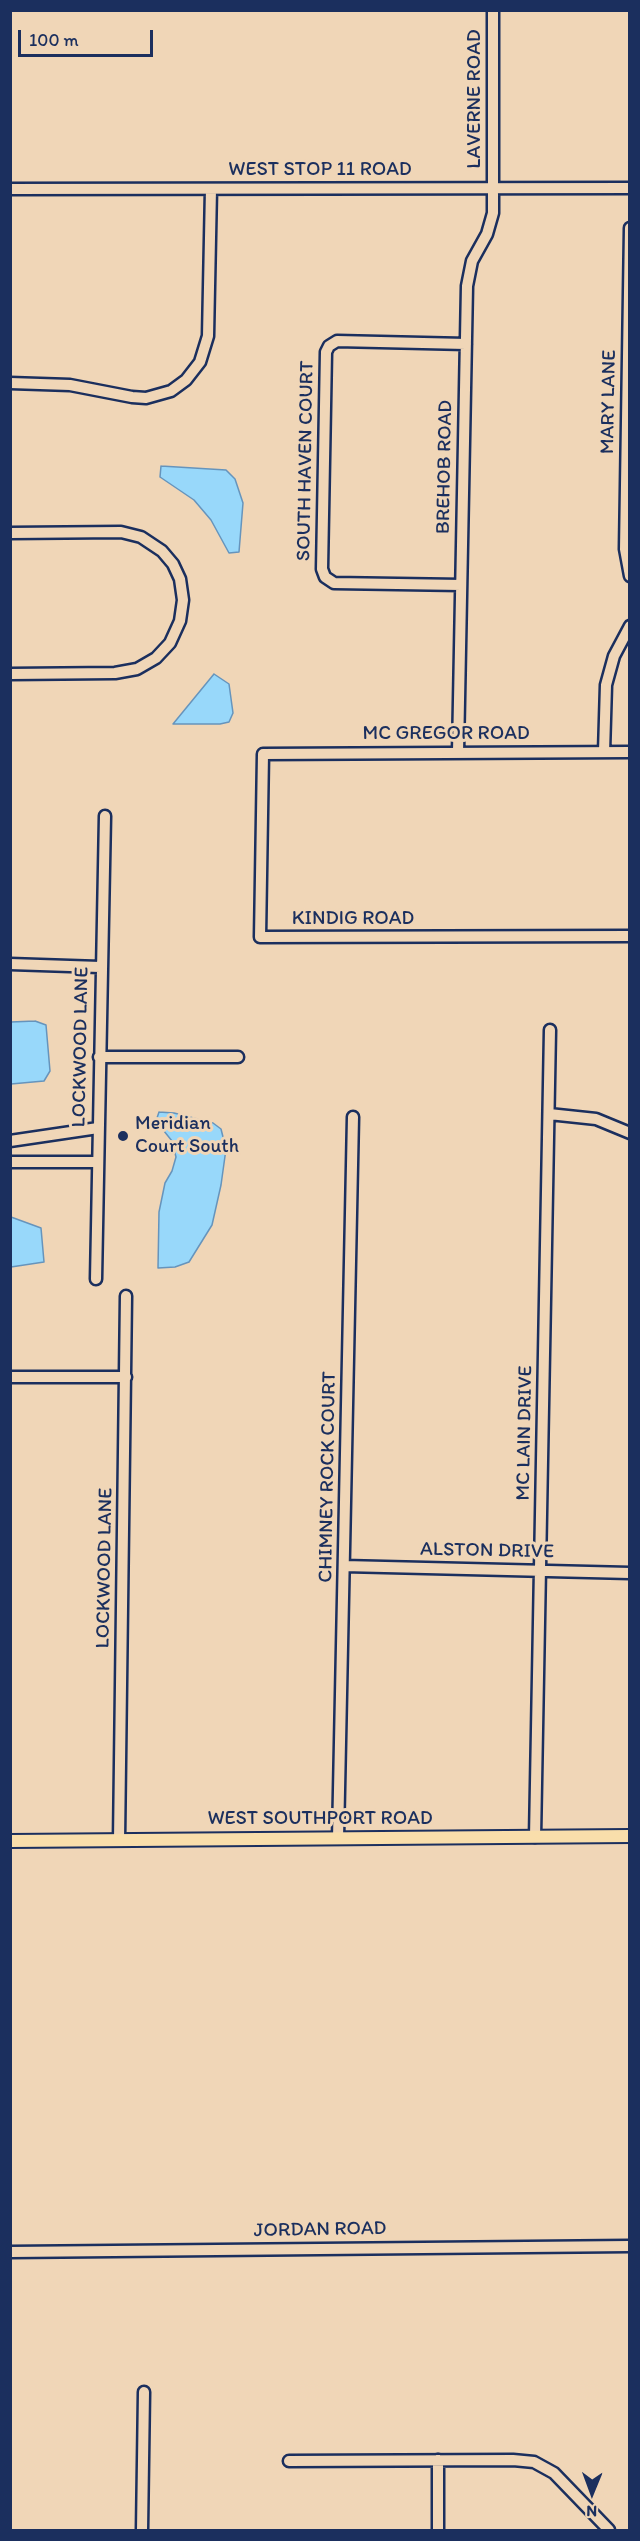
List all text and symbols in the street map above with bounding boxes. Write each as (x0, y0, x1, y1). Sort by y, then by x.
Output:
scale bar (21, 18, 156, 56)
text: 100 m (29, 29, 79, 51)
street label: LAVERNE ROAD (463, 29, 487, 169)
street label: WEST STOP 11 ROAD (228, 158, 412, 182)
street label: MARY LANE (596, 350, 622, 454)
street label: SOUTH HAVEN COURT (292, 361, 320, 561)
street label: BREHOB ROAD (432, 400, 458, 534)
street label: MC GREGOR ROAD (362, 722, 530, 746)
street label: KINDIG ROAD (292, 907, 414, 931)
street label: LOCKWOOD LANE (68, 966, 94, 1128)
place label: Meridian Court South (135, 1112, 239, 1159)
marker: Meridian Court South (116, 1129, 130, 1143)
street label: MC LAIN DRIVE (512, 1365, 538, 1501)
street label: CHIMNEY ROCK COURT (314, 1371, 342, 1583)
street label: LOCKWOOD LANE (92, 1487, 118, 1649)
street label: ALSTON DRIVE (420, 1538, 554, 1564)
street label: WEST SOUTHPORT ROAD (207, 1807, 433, 1831)
street label: JORDAN ROAD (253, 2217, 387, 2243)
north arrow (562, 2463, 622, 2523)
text: N (586, 2502, 597, 2521)

